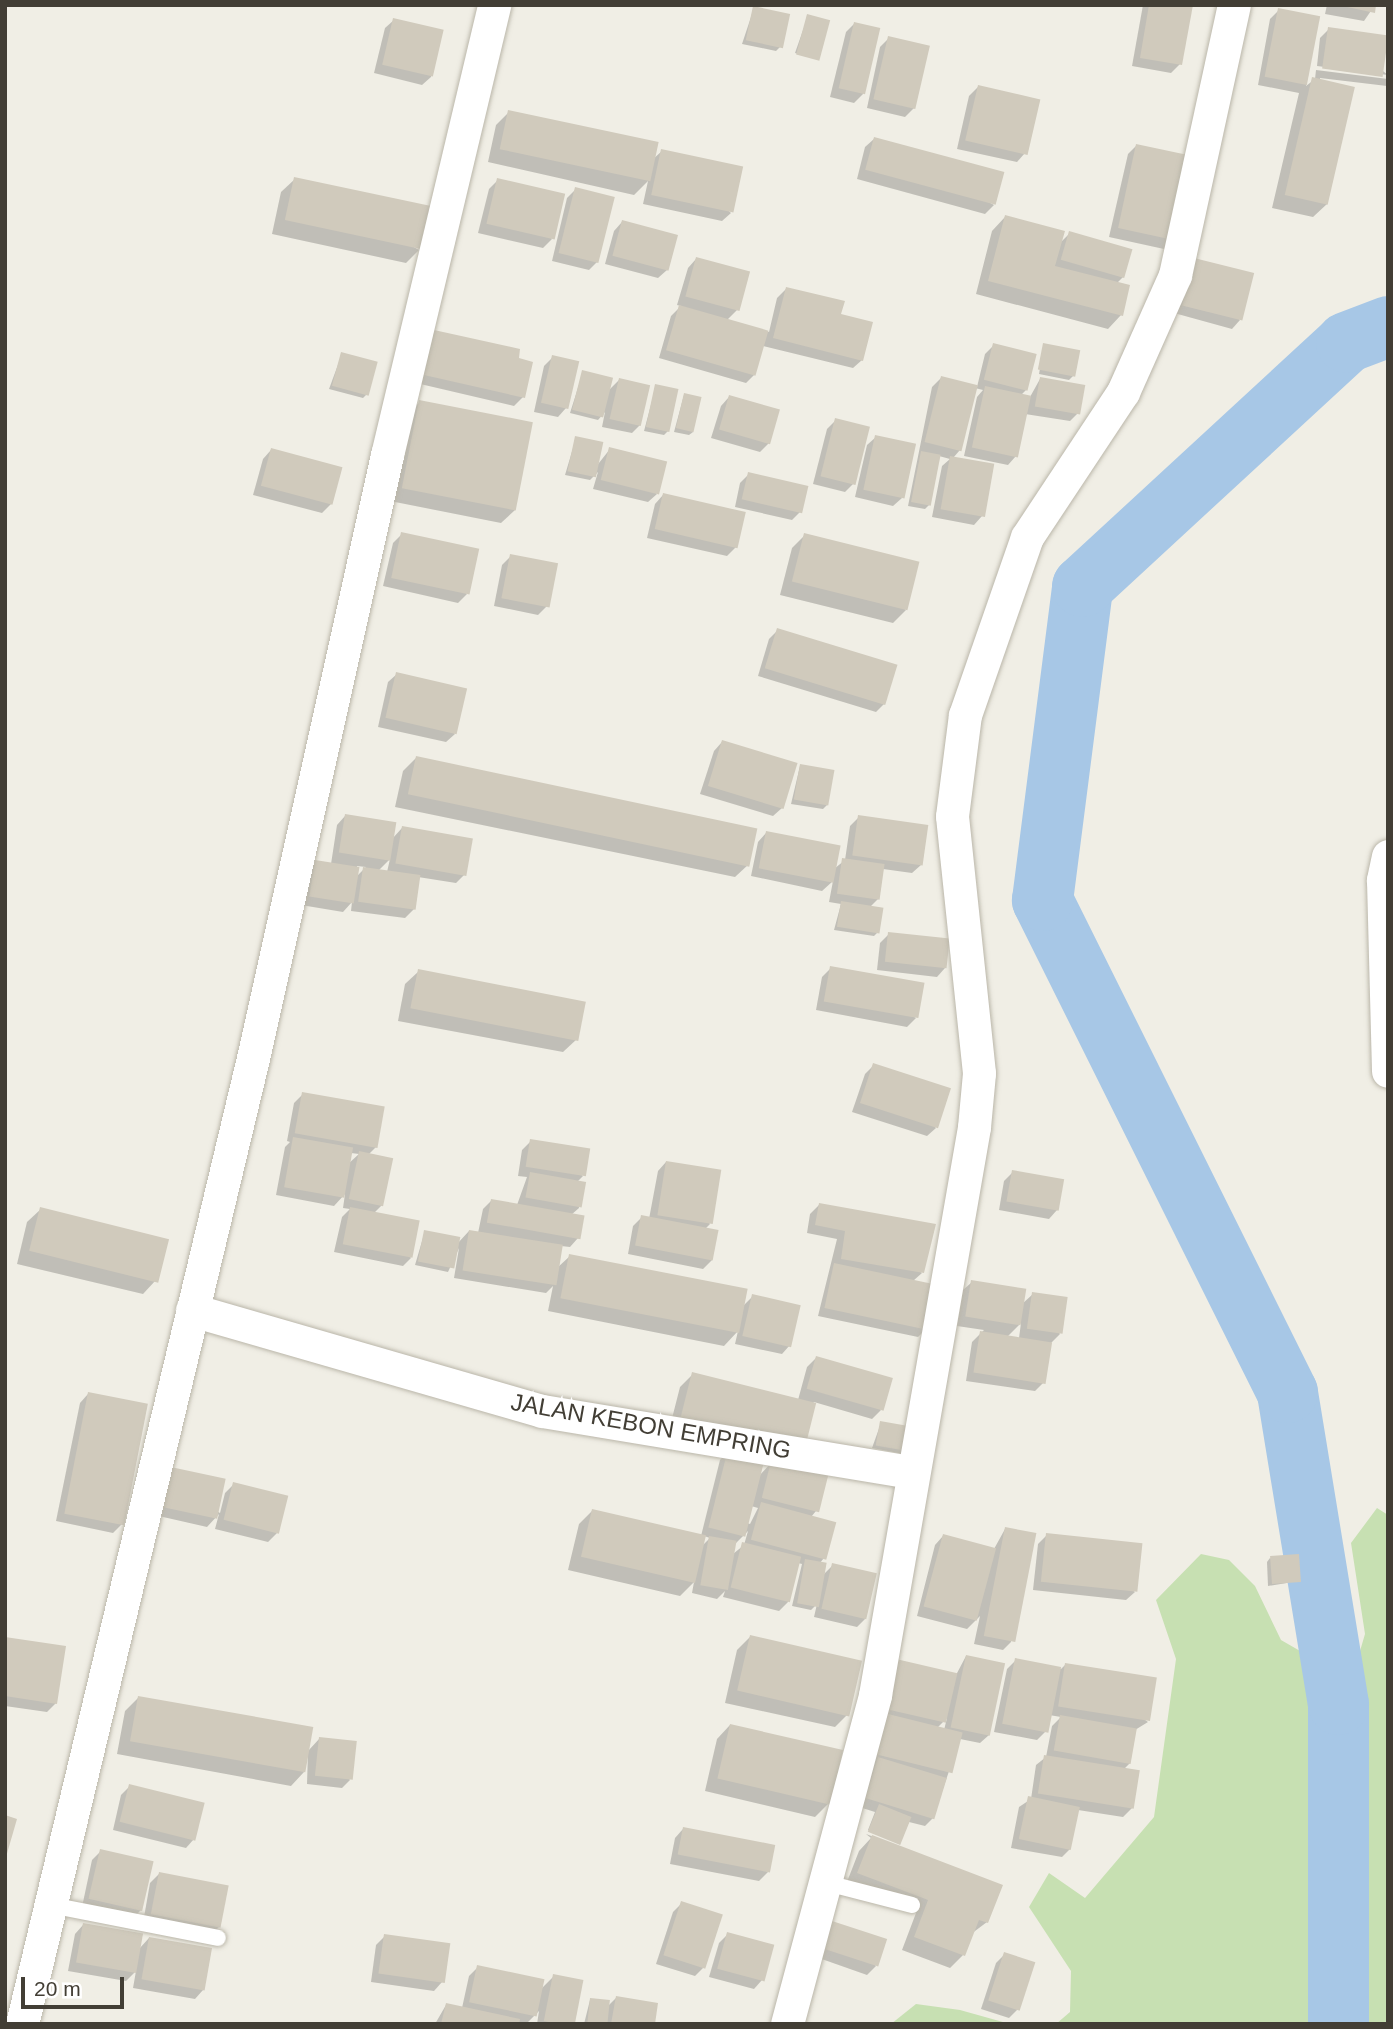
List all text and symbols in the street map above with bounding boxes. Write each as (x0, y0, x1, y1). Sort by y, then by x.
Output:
street label: JALAN KEBON EMPRING (509, 1387, 793, 1465)
scale bar (24, 1962, 128, 2006)
text: 20 m (34, 1977, 81, 2000)

